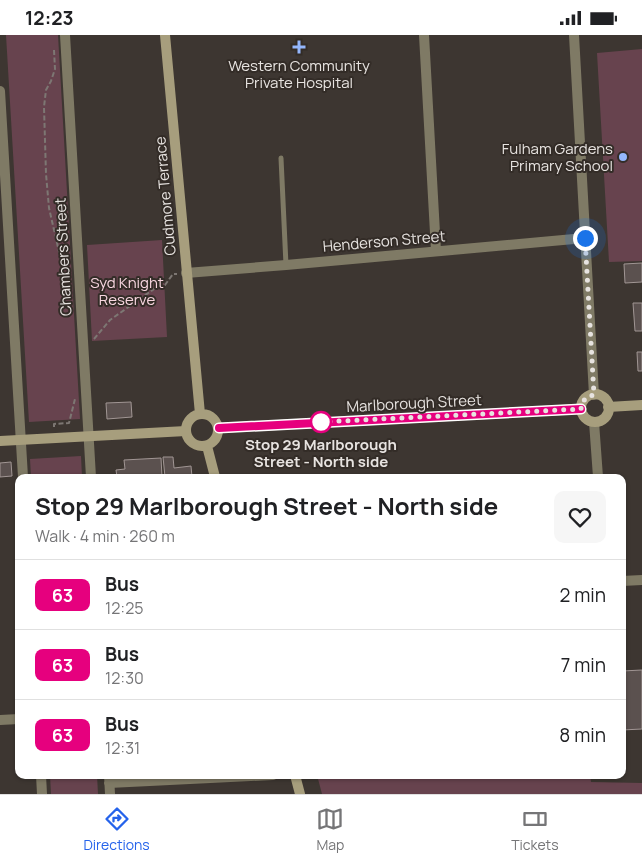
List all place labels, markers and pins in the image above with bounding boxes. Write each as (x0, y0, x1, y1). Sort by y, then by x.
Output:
marker: Western Community Private Hospital (292, 40, 306, 54)
place label: Western Community Private Hospital (228, 55, 370, 93)
place label: Fulham Gardens Primary School (502, 138, 613, 176)
marker: Fulham Gardens Primary School (617, 151, 629, 163)
marker: Stop 29 Marlborough Street - North side (310, 411, 332, 433)
place label: Stop 29 Marlborough Street - North side (245, 434, 397, 472)

